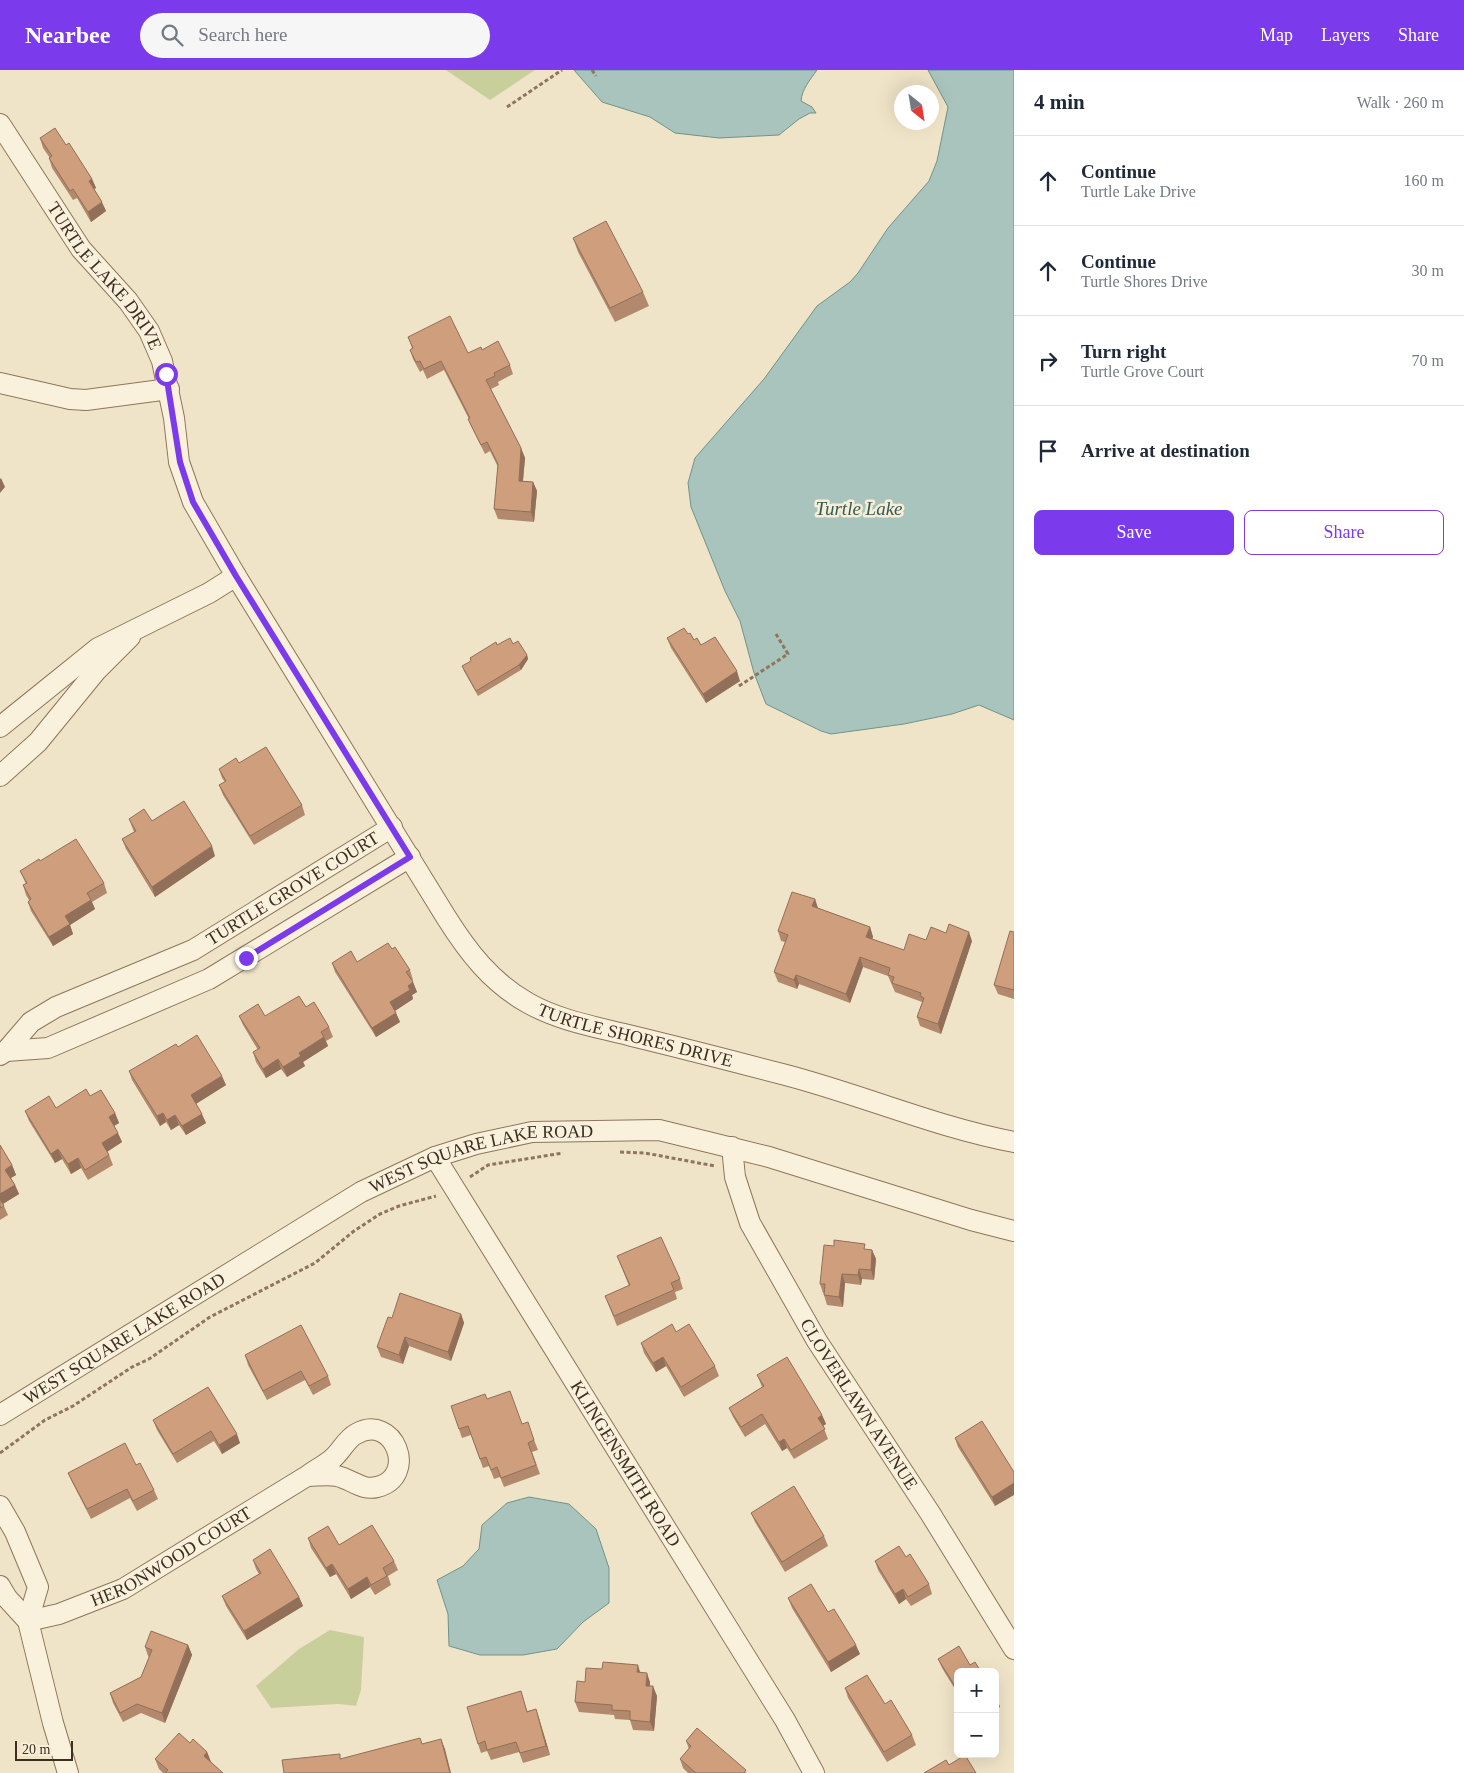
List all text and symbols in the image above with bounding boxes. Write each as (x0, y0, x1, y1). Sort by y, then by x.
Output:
search box (140, 13, 490, 58)
icon: search (158, 21, 186, 49)
text: Nearbee (25, 22, 110, 48)
text: Search here (198, 24, 287, 45)
text: Map (1260, 25, 1293, 45)
text: Layers (1321, 25, 1370, 45)
text: Share (1398, 25, 1439, 45)
north arrow (894, 85, 939, 130)
text: 4 min (1034, 90, 1085, 114)
text: Walk · 260 m (1357, 94, 1444, 111)
text: Continue (1081, 161, 1156, 182)
icon: ahead (1034, 167, 1062, 195)
text: 160 m (1404, 172, 1444, 189)
text: Turtle Lake Drive (1081, 183, 1196, 200)
street label: TURTLE LAKE DRIVE (43, 198, 166, 353)
text: Continue (1081, 251, 1156, 272)
icon: ahead (1034, 257, 1062, 285)
text: 30 m (1412, 262, 1444, 279)
text: Turtle Shores Drive (1081, 273, 1208, 290)
text: Turn right (1081, 341, 1166, 362)
icon: right (1034, 347, 1062, 375)
text: 70 m (1412, 352, 1444, 369)
route start (155, 363, 178, 386)
text: Turtle Grove Court (1081, 363, 1204, 380)
icon: arrive (1034, 437, 1062, 465)
text: Arrive at destination (1081, 440, 1250, 461)
water label: Turtle Lake (815, 498, 903, 519)
button: Save (1034, 510, 1234, 555)
button: Share (1244, 510, 1444, 555)
street label: TURTLE GROVE COURT (203, 828, 382, 949)
route end (235, 947, 258, 970)
street label: TURTLE SHORES DRIVE (535, 999, 735, 1071)
street label: WEST SQUARE LAKE ROAD (366, 1121, 593, 1197)
street label: WEST SQUARE LAKE ROAD (20, 1268, 229, 1408)
street label: CLOVERLAWN AVENUE (796, 1315, 922, 1493)
street label: KLINGENSMITH ROAD (567, 1377, 685, 1550)
street label: HERONWOOD COURT (88, 1503, 255, 1611)
map controls (954, 1668, 999, 1758)
button: + (954, 1668, 999, 1713)
button: − (954, 1713, 999, 1758)
scale bar (15, 1738, 72, 1761)
text: 20 m (22, 1742, 50, 1757)

